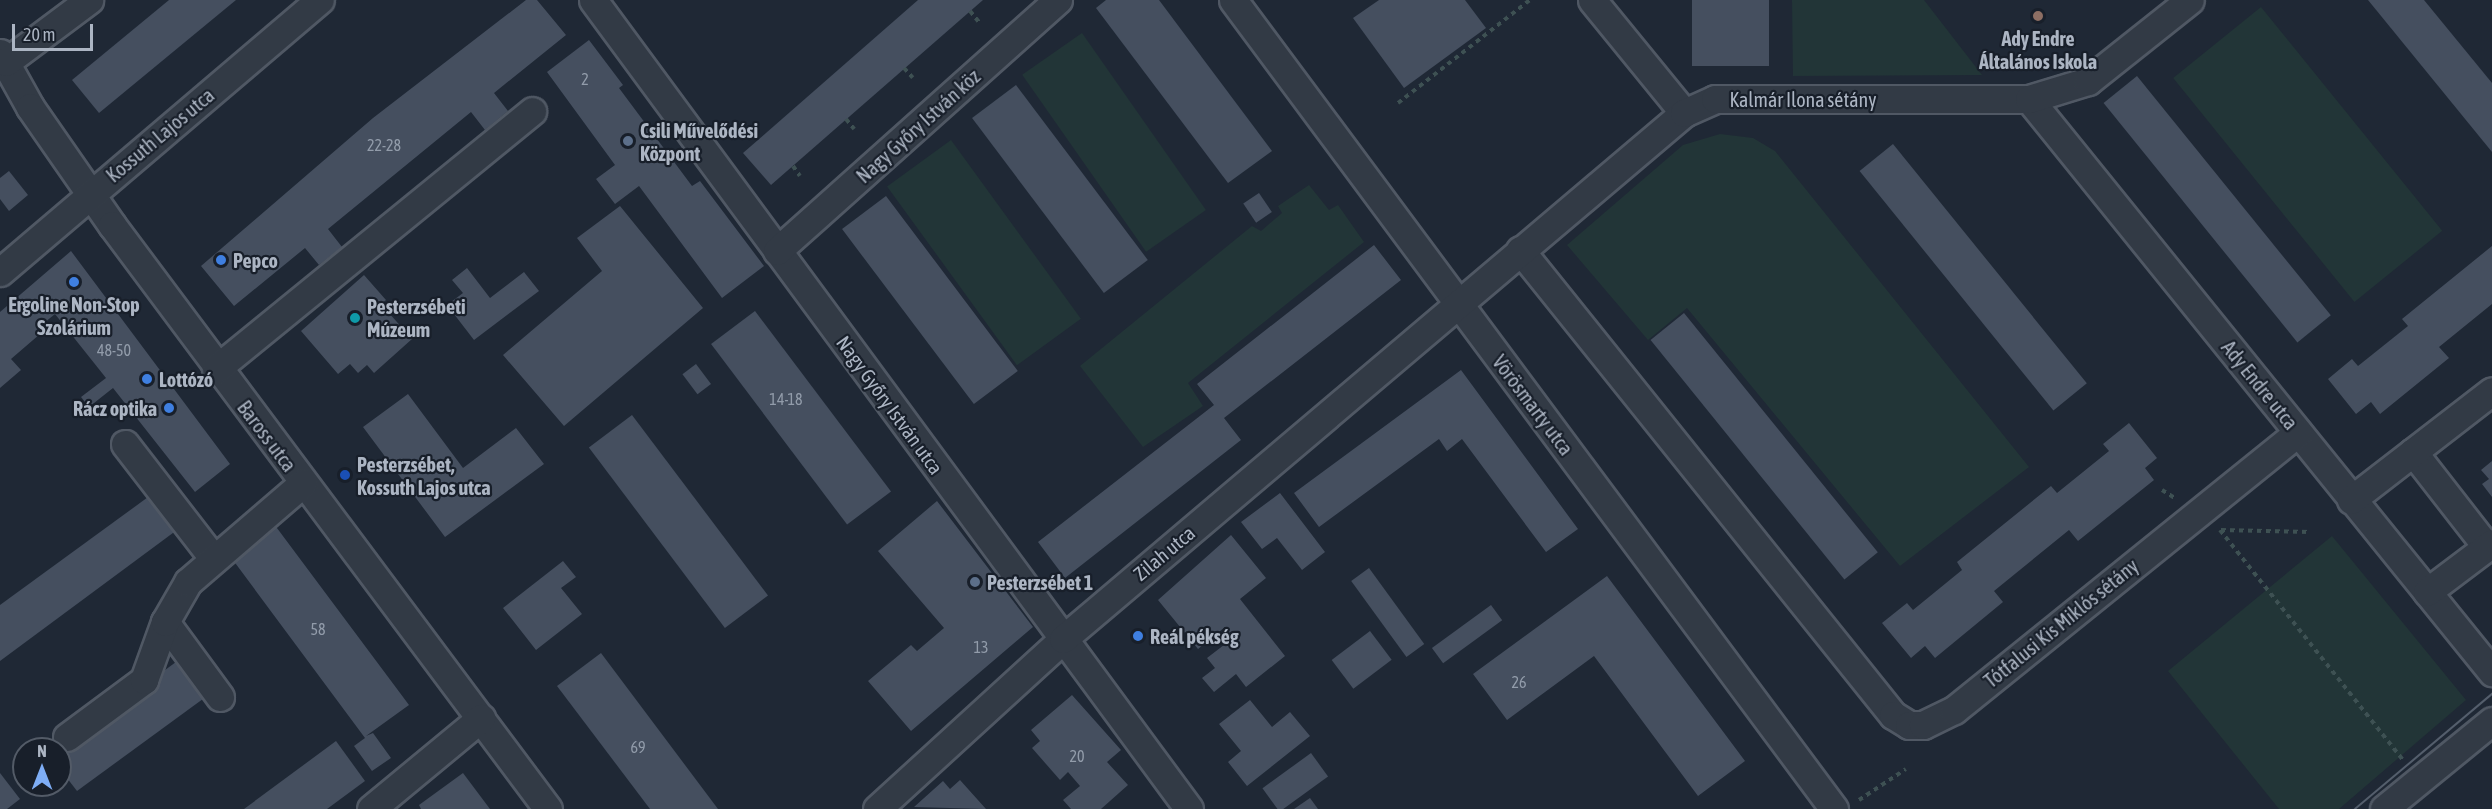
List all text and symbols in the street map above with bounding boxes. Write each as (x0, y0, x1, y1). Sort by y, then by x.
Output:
marker: Ady Endre Általános Iskola (2031, 9, 2045, 23)
scale bar (15, 12, 96, 50)
text: 20 m (23, 24, 55, 45)
place label: Ady Endre Általános Iskola (1979, 26, 2097, 73)
street label: Nagy Győry István köz (851, 64, 985, 188)
house number: 2 (581, 69, 589, 89)
street label: Kossuth Lajos utca (101, 83, 219, 187)
street label: Kalmár Ilona sétány (1730, 87, 1876, 111)
place label: Csili Művelődési Központ (640, 118, 758, 165)
marker: Csili Művelődési Központ (621, 134, 635, 148)
house number: 22-28 (367, 135, 401, 155)
place label: Pepco (233, 248, 278, 272)
marker: Pepco (214, 253, 228, 267)
marker: Ergoline Non-Stop Szolárium (67, 275, 81, 289)
place label: Ergoline Non-Stop Szolárium (8, 292, 140, 339)
place label: Pesterzsébeti Múzeum (367, 294, 466, 341)
marker: Pesterzsébeti Múzeum (348, 311, 362, 325)
street label: Nagy Győry István utca (832, 331, 948, 479)
street label: Ady Endre utca (2217, 336, 2303, 434)
house number: 48-50 (97, 340, 131, 360)
street label: Vörösmarty utca (1488, 350, 1578, 460)
place label: Lottózó (159, 367, 213, 391)
marker: Lottózó (140, 372, 154, 386)
house number: 14-18 (769, 389, 803, 409)
place label: Rácz optika (73, 396, 157, 420)
street label: Baross utca (232, 396, 302, 476)
marker: Rácz optika (162, 401, 176, 415)
place label: Pesterzsébet, Kossuth Lajos utca (357, 452, 491, 499)
marker: Pesterzsébet, Kossuth Lajos utca (338, 468, 352, 482)
street label: Zilah utca (1128, 520, 1200, 586)
street label: Tótfalusi Kis Miklós sétány (1979, 553, 2143, 693)
place label: Pesterzsébet 1 (987, 570, 1093, 594)
marker: Pesterzsébet 1 (968, 575, 982, 589)
house number: 58 (310, 619, 326, 639)
place label: Reál pékség (1150, 624, 1239, 648)
marker: Reál pékség (1131, 629, 1145, 643)
house number: 13 (973, 637, 989, 657)
house number: 26 (1511, 672, 1527, 692)
north arrow (12, 737, 72, 797)
house number: 69 (630, 737, 646, 757)
text: N (37, 742, 47, 760)
house number: 20 (1069, 746, 1085, 766)

